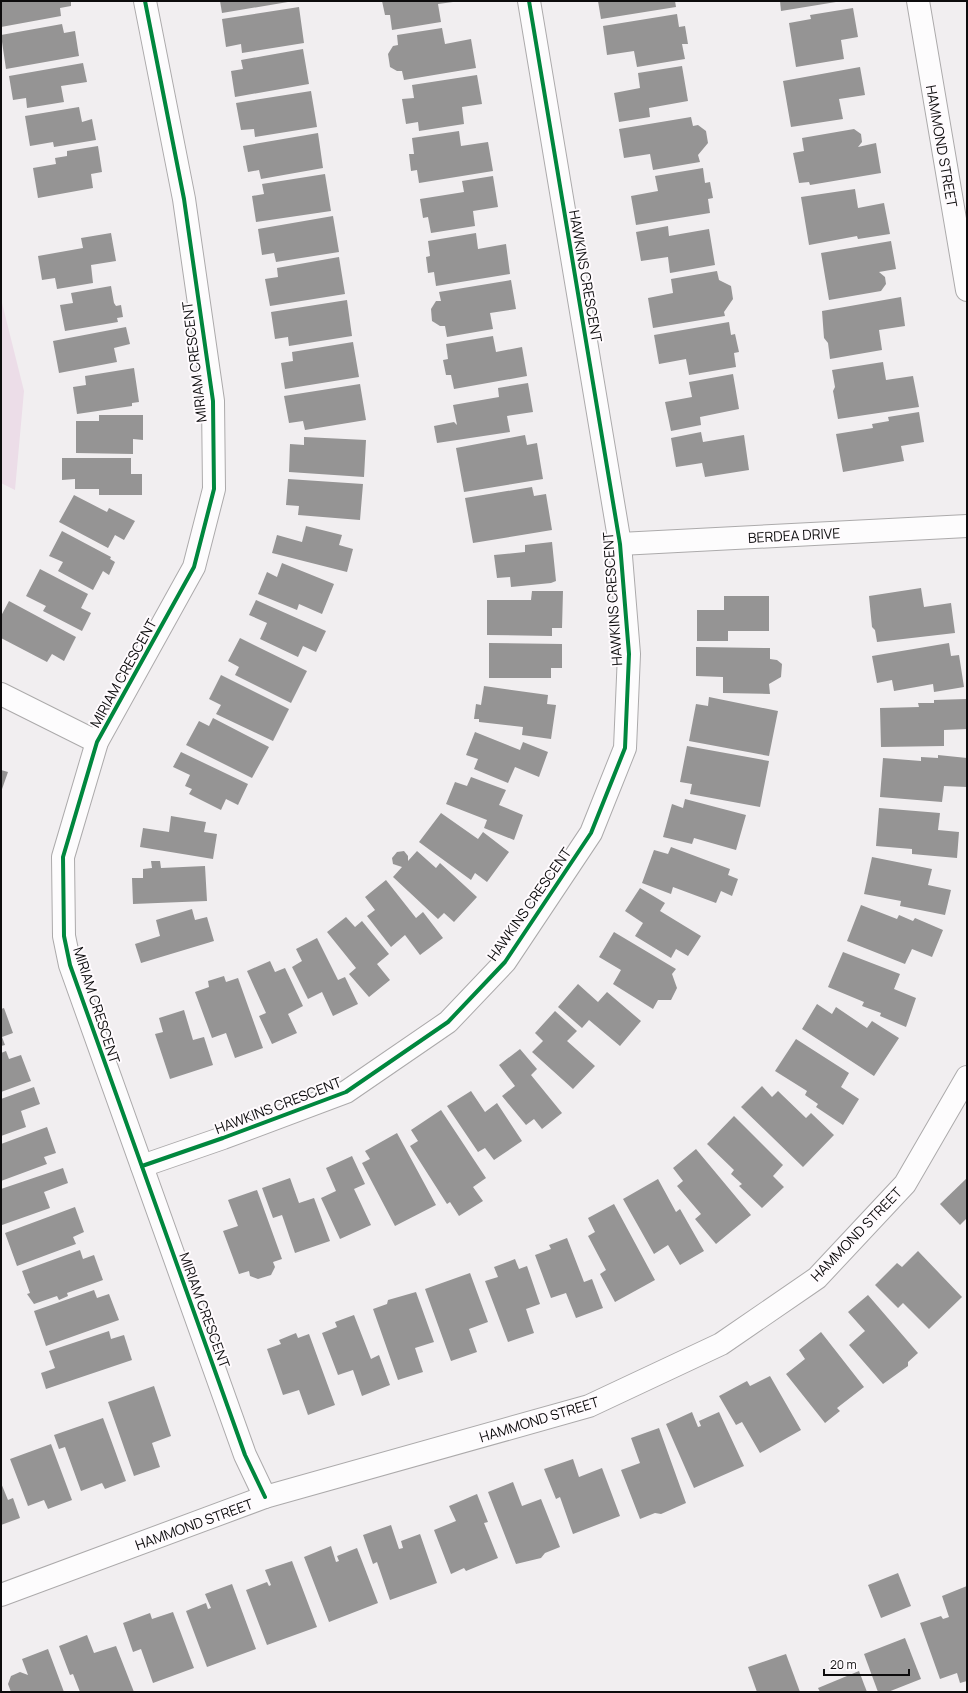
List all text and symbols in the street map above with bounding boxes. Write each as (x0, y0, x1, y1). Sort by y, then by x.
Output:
street label: HAMMOND STREET (922, 83, 962, 209)
street label: HAWKINS CRESCENT (565, 208, 607, 344)
street label: MIRIAM CRESCENT (177, 300, 211, 424)
street label: BERDEA DRIVE (747, 523, 841, 547)
street label: HAWKINS CRESCENT (598, 531, 626, 667)
street label: MIRIAM CRESCENT (85, 615, 161, 731)
street label: HAWKINS CRESCENT (483, 843, 576, 964)
street label: MIRIAM CRESCENT (69, 944, 125, 1066)
street label: HAWKINS CRESCENT (212, 1072, 345, 1138)
street label: HAMMOND STREET (806, 1182, 906, 1285)
street label: MIRIAM CRESCENT (175, 1250, 235, 1371)
street label: HAMMOND STREET (477, 1392, 602, 1446)
street label: HAMMOND STREET (132, 1494, 256, 1554)
scale bar (824, 1651, 909, 1677)
text: 20 m (830, 1656, 857, 1673)

